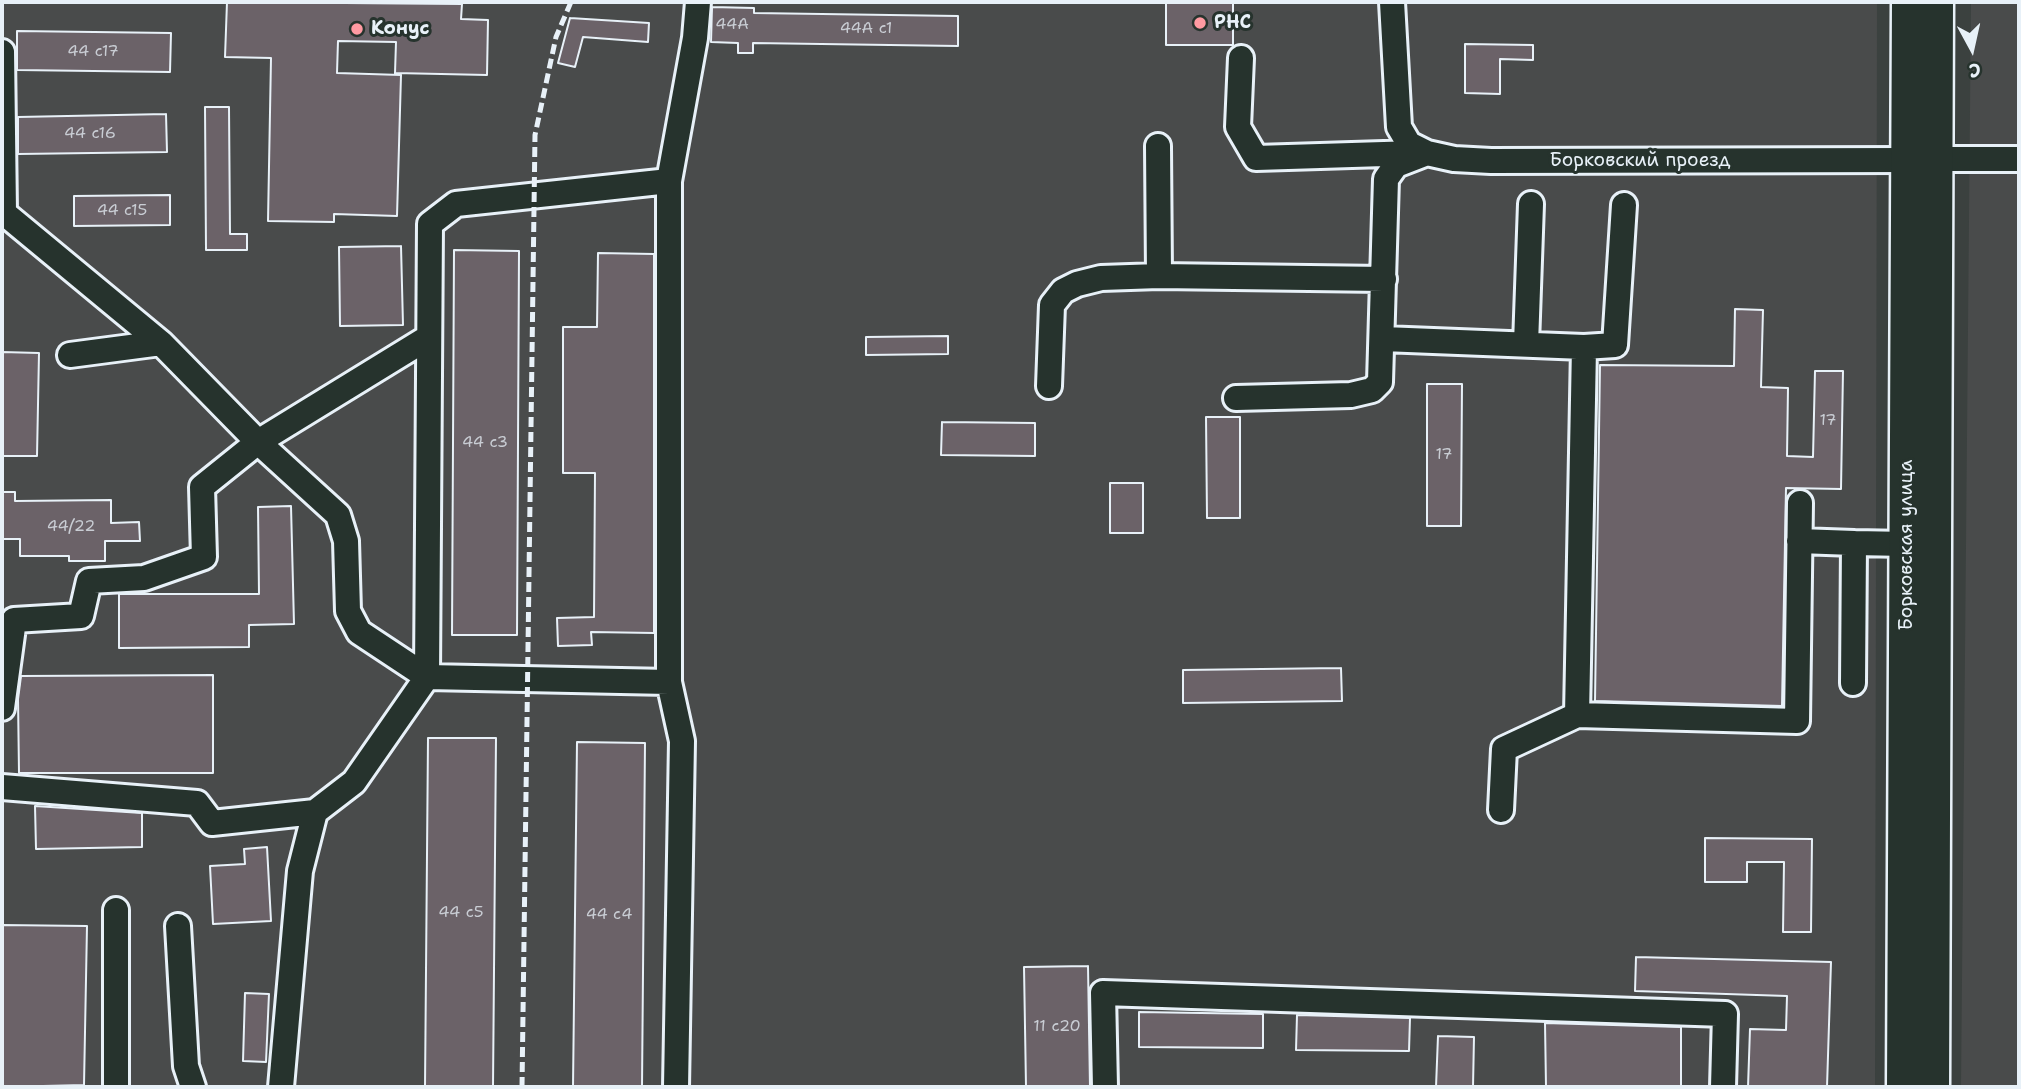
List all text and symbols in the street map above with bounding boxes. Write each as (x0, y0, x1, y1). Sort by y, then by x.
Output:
place label: РНС (1214, 12, 1251, 34)
north arrow (1937, 14, 2007, 84)
house number: 44А (715, 15, 749, 35)
marker: РНС (1192, 15, 1208, 31)
place label: Конус (371, 18, 430, 40)
house number: 44А с1 (840, 19, 892, 39)
marker: Конус (349, 21, 365, 37)
house number: 44 с17 (67, 42, 119, 62)
text: С (1967, 57, 1983, 83)
house number: 44 с16 (64, 124, 116, 144)
street label: Борковский проезд (1549, 150, 1731, 172)
house number: 44 с15 (97, 201, 147, 221)
house number: 17 (1819, 411, 1837, 431)
house number: 44 с3 (462, 433, 508, 453)
house number: 17 (1435, 445, 1453, 465)
street label: Борковская улица (1896, 460, 1918, 630)
house number: 44/22 (47, 517, 95, 537)
house number: 44 с5 (438, 903, 484, 923)
house number: 44 с4 (586, 905, 632, 925)
house number: 11 с20 (1033, 1017, 1081, 1037)

